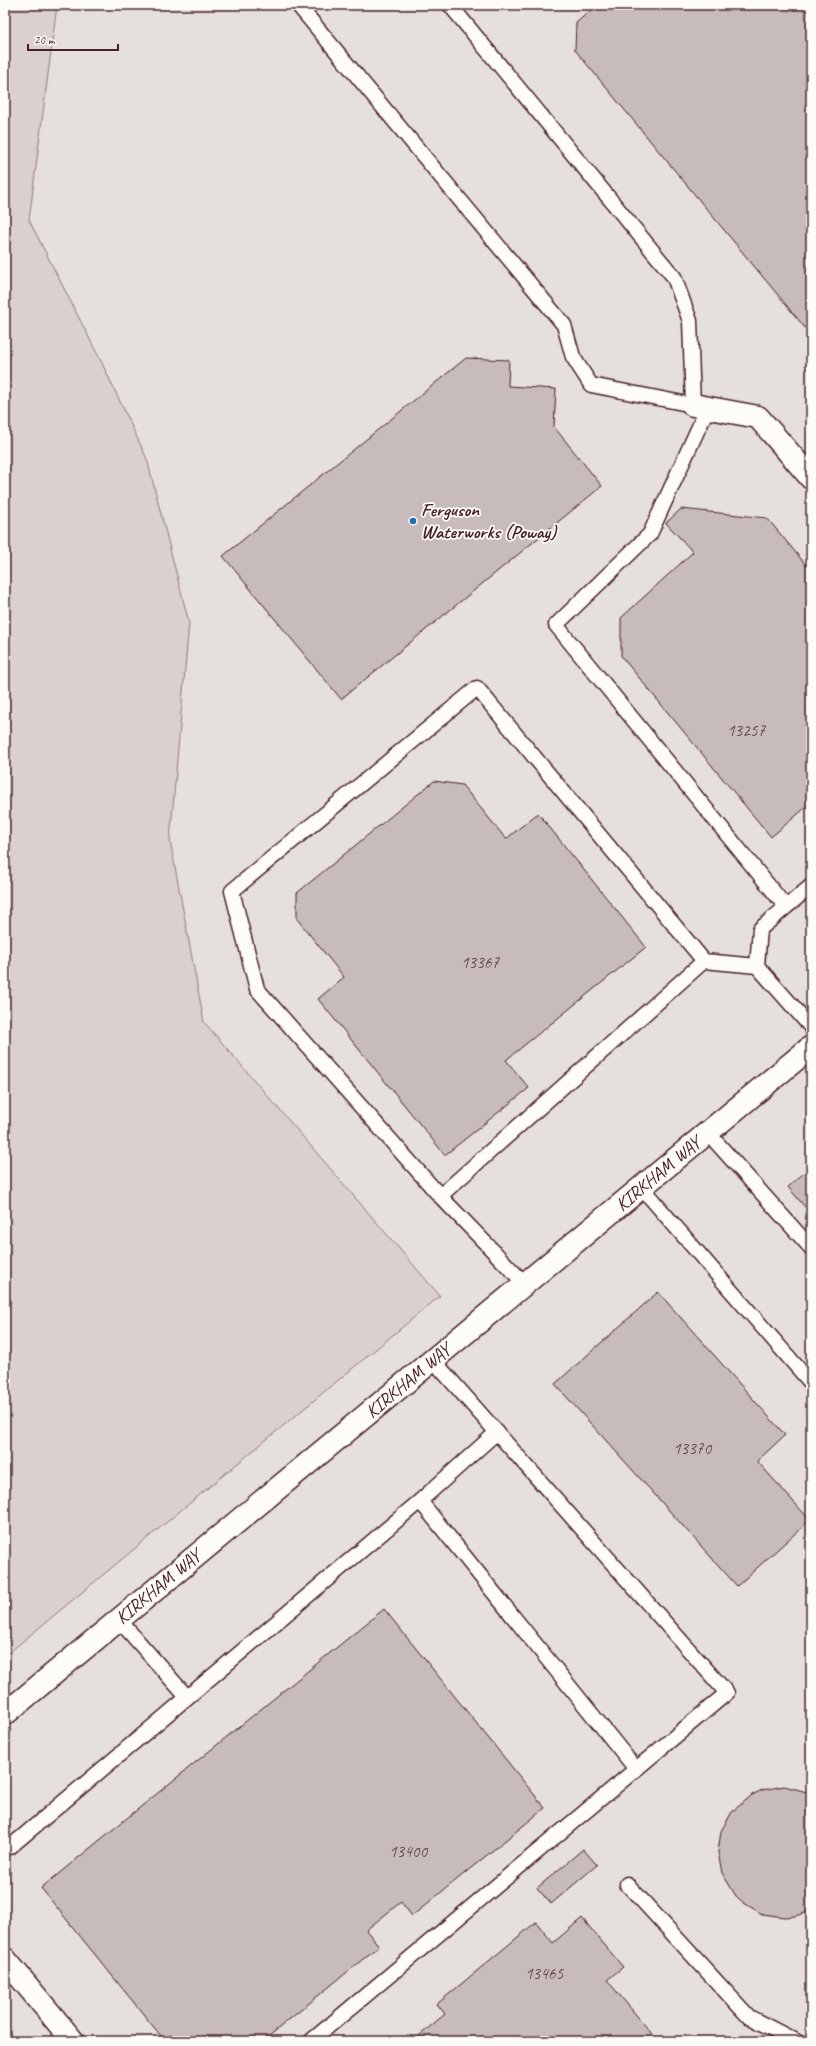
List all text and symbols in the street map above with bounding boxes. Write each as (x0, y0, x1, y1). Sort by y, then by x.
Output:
scale bar (28, 26, 118, 52)
text: 20 m (34, 32, 56, 48)
place label: Ferguson Waterworks (Poway) (421, 498, 558, 544)
marker: Ferguson Waterworks (Poway) (408, 516, 418, 526)
house number: 13257 (727, 720, 766, 741)
house number: 13367 (461, 952, 500, 973)
street label: KIRKHAM WAY (610, 1129, 708, 1217)
street label: KIRKHAM WAY (360, 1336, 458, 1424)
house number: 13370 (673, 1438, 712, 1459)
street label: KIRKHAM WAY (110, 1542, 208, 1630)
house number: 13400 (389, 1841, 428, 1862)
house number: 13465 (525, 1963, 564, 1984)

